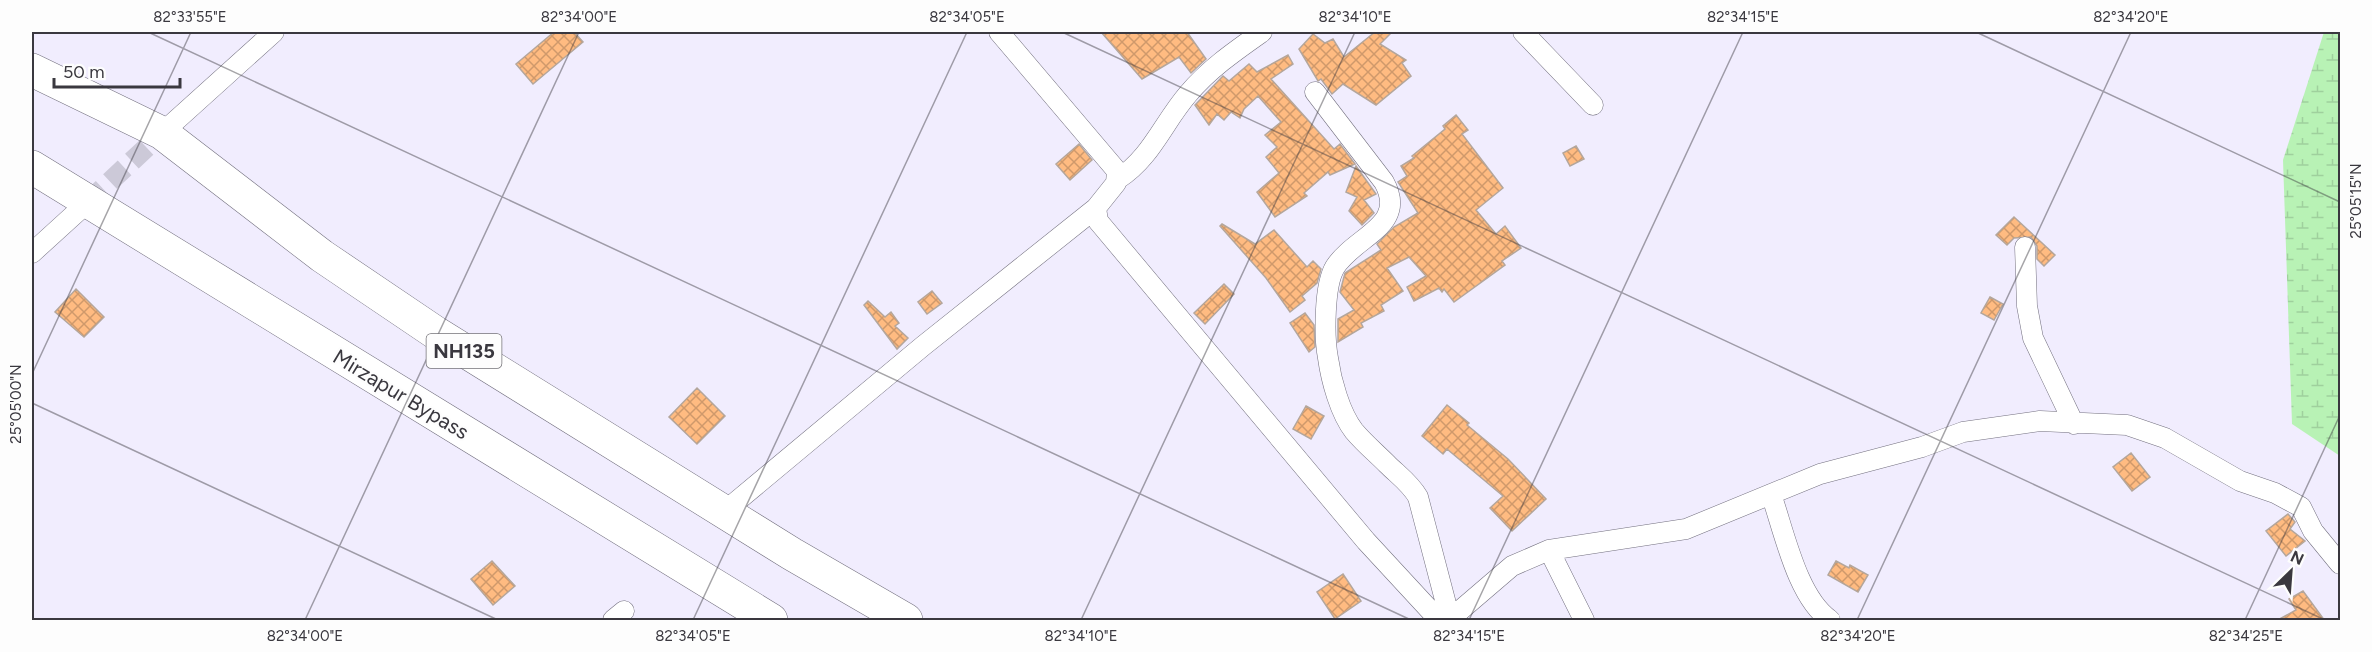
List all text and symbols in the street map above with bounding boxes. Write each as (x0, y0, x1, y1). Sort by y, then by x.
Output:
text: 82°33'55"E (153, 8, 227, 26)
text: 82°34'00"E (541, 8, 617, 26)
text: 82°34'05"E (929, 8, 1005, 26)
text: 82°34'10"E (1318, 8, 1392, 26)
text: 82°34'15"E (1707, 8, 1779, 26)
text: 82°34'20"E (2093, 8, 2169, 26)
scale bar (54, 51, 180, 89)
text: 50 m (63, 61, 105, 83)
text: 25°05'15"N (2347, 163, 2365, 239)
road number: NH135 (426, 334, 502, 368)
street label: Mirzapur Bypass (329, 344, 473, 444)
text: 25°05'00"N (7, 364, 25, 444)
north arrow (2261, 541, 2321, 601)
text: N (2288, 547, 2307, 569)
text: 82°34'00"E (267, 627, 343, 645)
text: 82°34'05"E (655, 627, 731, 645)
text: 82°34'10"E (1044, 627, 1118, 645)
text: 82°34'15"E (1433, 627, 1505, 645)
text: 82°34'20"E (1820, 627, 1896, 645)
text: 82°34'25"E (2209, 627, 2283, 645)

